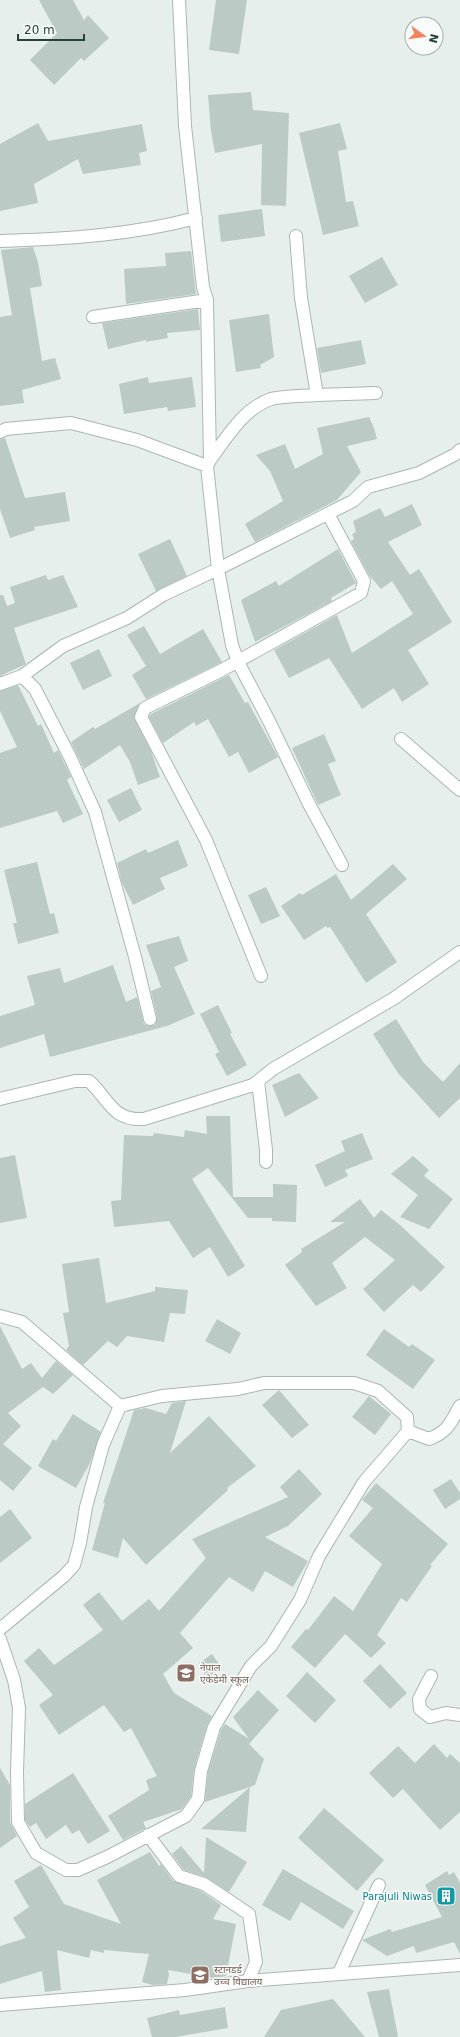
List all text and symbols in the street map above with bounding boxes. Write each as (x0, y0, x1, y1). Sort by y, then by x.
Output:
scale bar (18, 16, 84, 42)
north arrow (404, 16, 444, 56)
text: 20 m (24, 23, 55, 37)
text: N (426, 32, 441, 44)
school or university icon: नेपाल एकेडेमी स्कूल (175, 1662, 197, 1684)
place label: नेपाल एकेडेमी स्कूल (200, 1662, 249, 1686)
building icon: Parajuli Niwas (435, 1885, 457, 1907)
place label: Parajuli Niwas (362, 1891, 432, 1902)
school or university icon: स्टानडर्ड उच्च विद्यालय (189, 1964, 211, 1986)
place label: स्टानडर्ड उच्च विद्यालय (214, 1964, 263, 1987)

